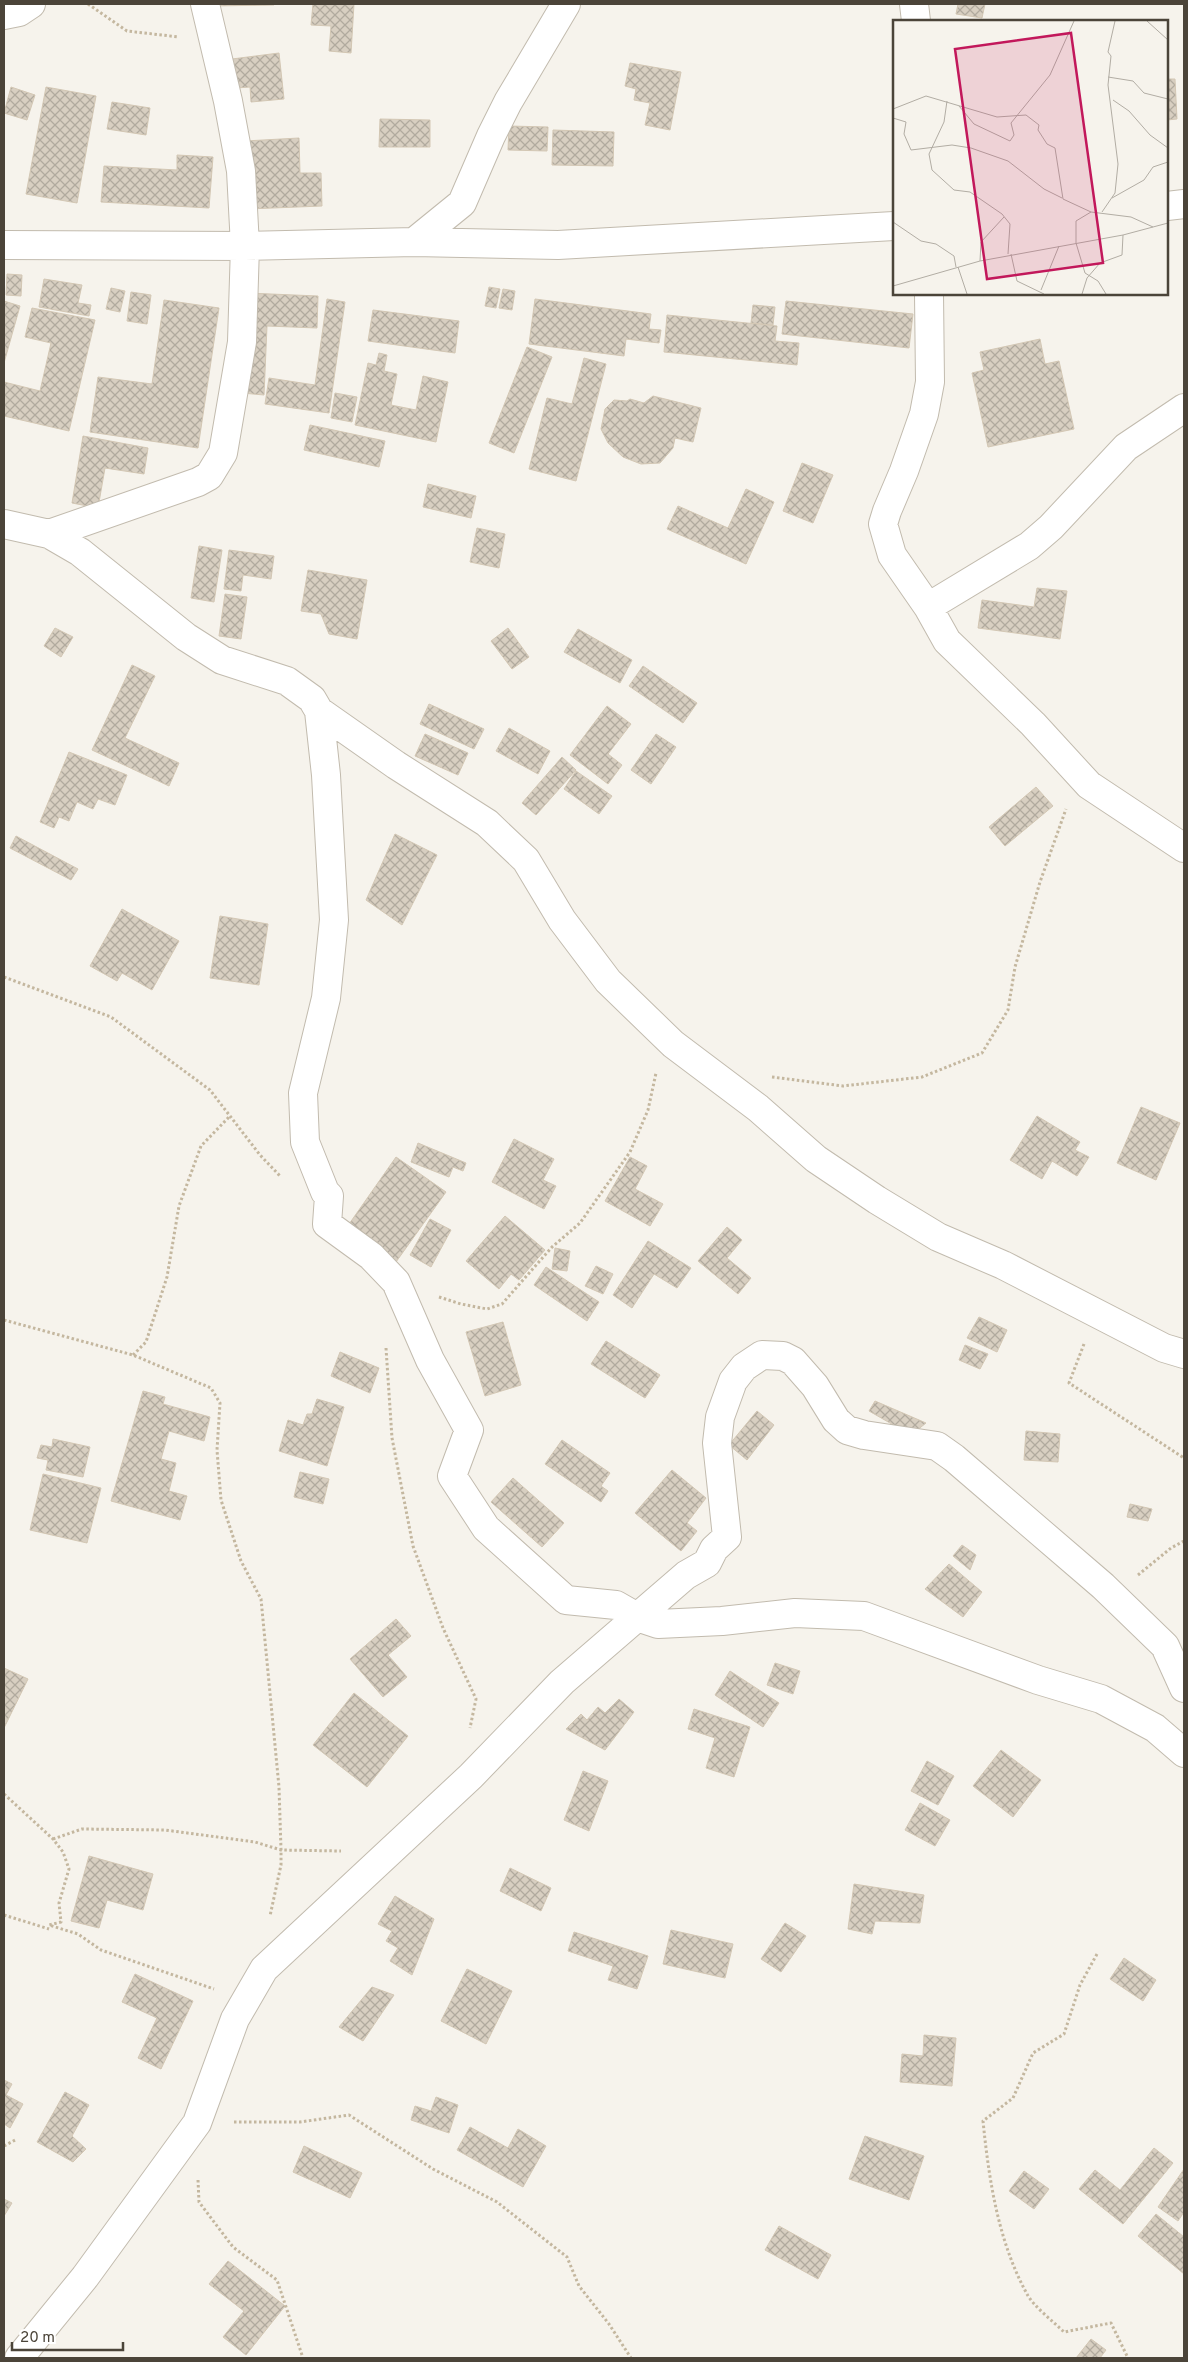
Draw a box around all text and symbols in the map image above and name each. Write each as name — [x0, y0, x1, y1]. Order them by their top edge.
inset map — [893, 20, 1168, 295]
scale bar — [12, 2320, 124, 2352]
text: 20 m — [20, 2329, 55, 2348]

